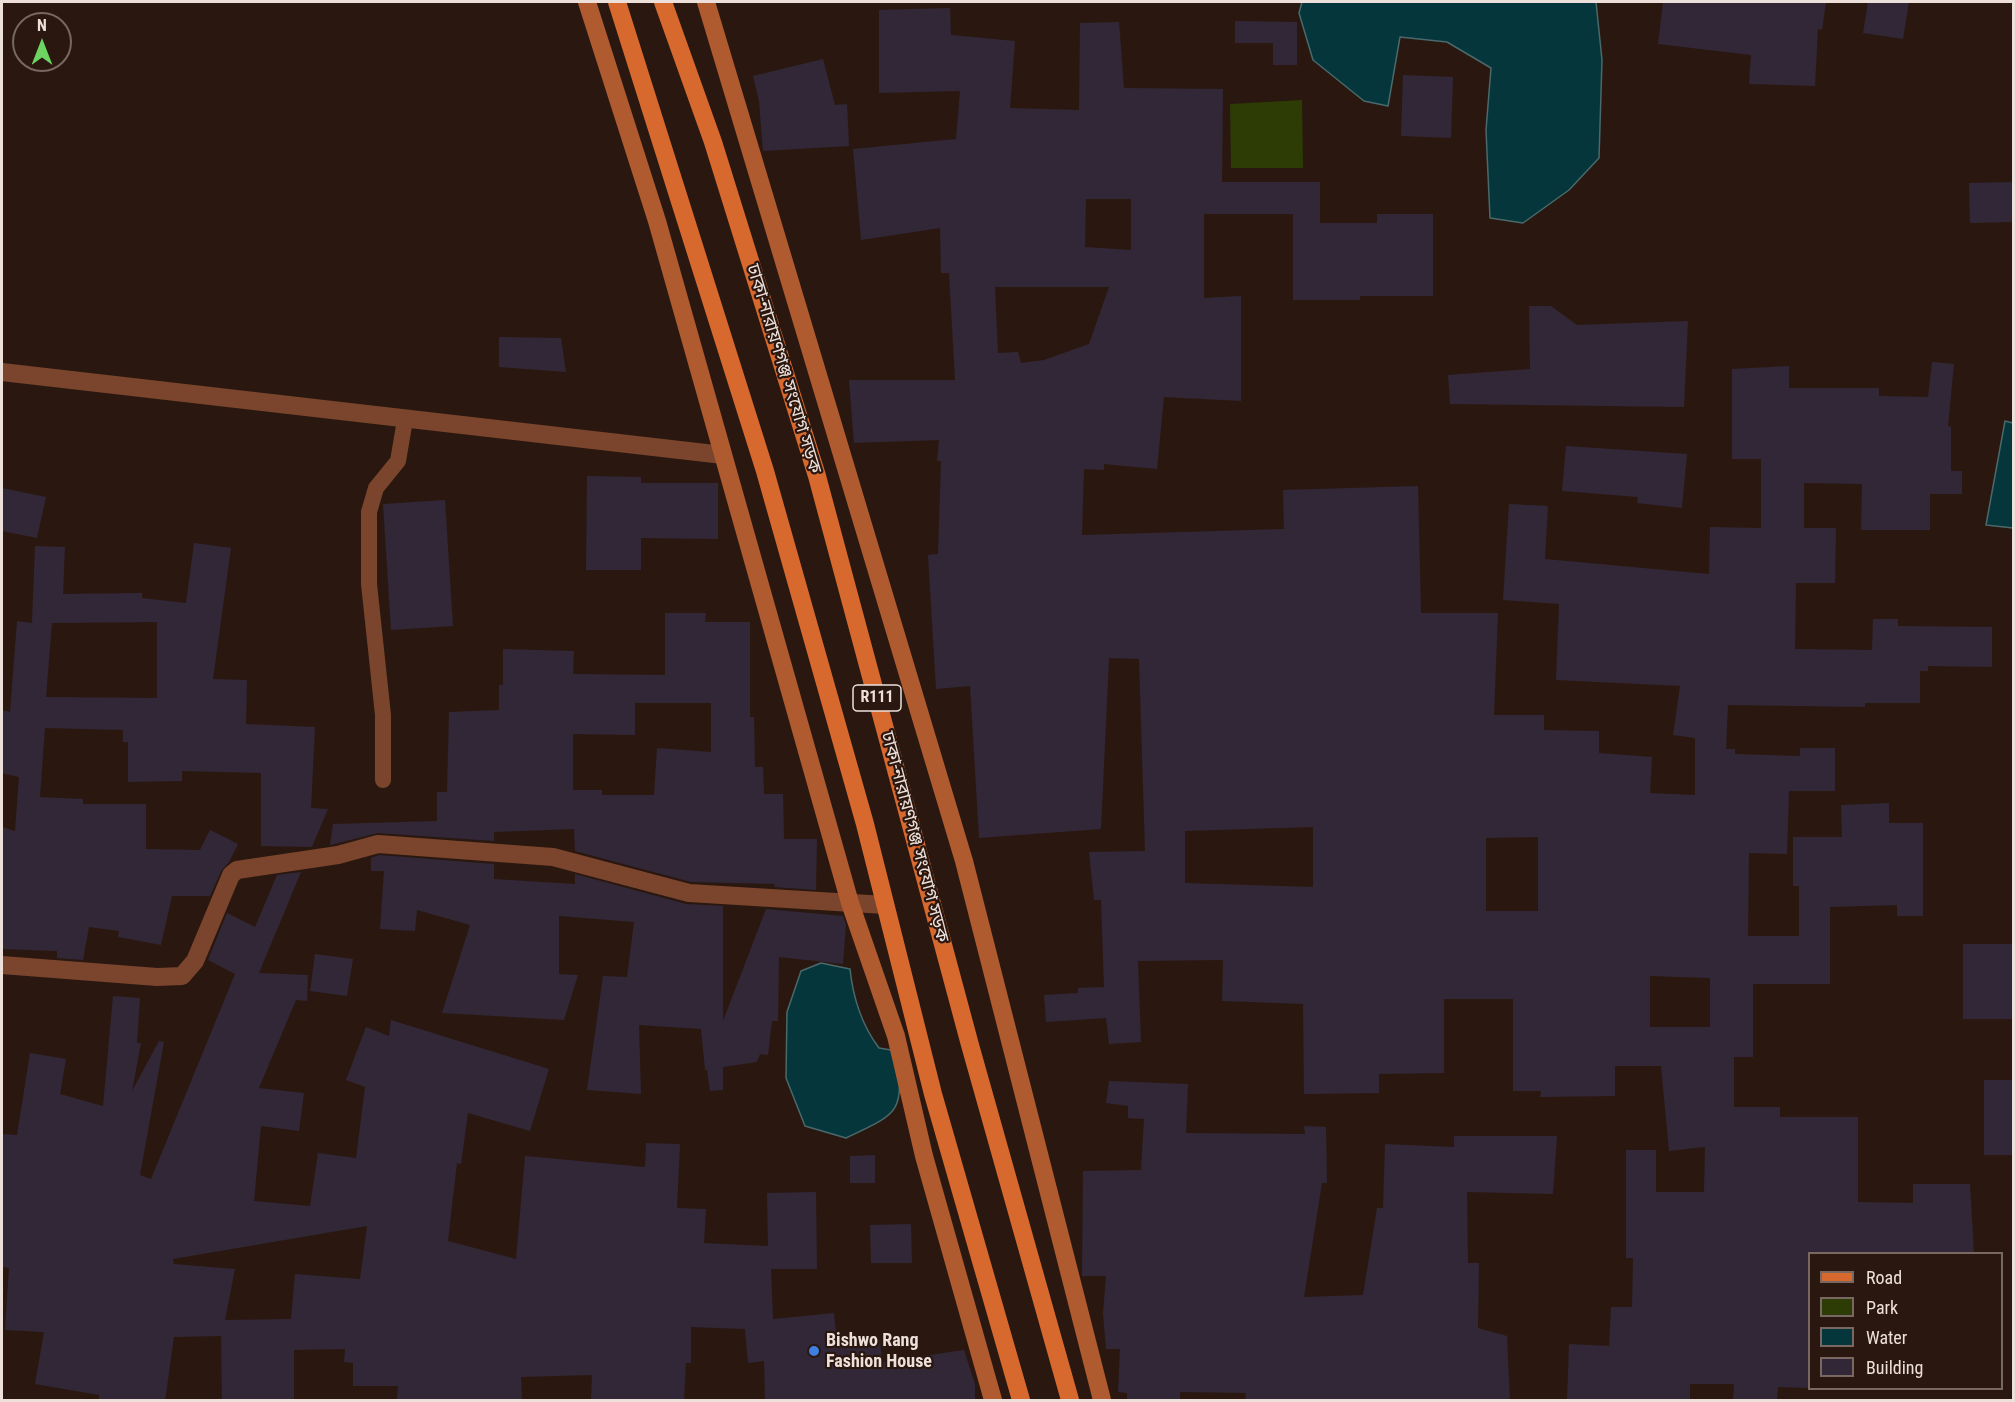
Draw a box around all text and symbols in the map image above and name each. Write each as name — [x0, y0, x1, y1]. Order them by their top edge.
north arrow — [12, 12, 72, 72]
text: N — [37, 16, 47, 35]
street label: ঢাকা-নারায়ণগঞ্জ সংযোগ সড়ক — [741, 262, 825, 476]
road number: R111 — [853, 685, 901, 711]
street label: ঢাকা-নারায়ণগঞ্জ সংযোগ সড়ক — [875, 729, 953, 945]
legend — [1808, 1252, 2003, 1390]
text: Road — [1866, 1267, 1902, 1288]
text: Park — [1866, 1297, 1898, 1318]
text: Water — [1866, 1327, 1907, 1348]
place label: Bishwo Rang Fashion House — [826, 1330, 932, 1372]
marker: Bishwo Rang Fashion House — [807, 1344, 821, 1358]
text: Building — [1866, 1357, 1923, 1378]

